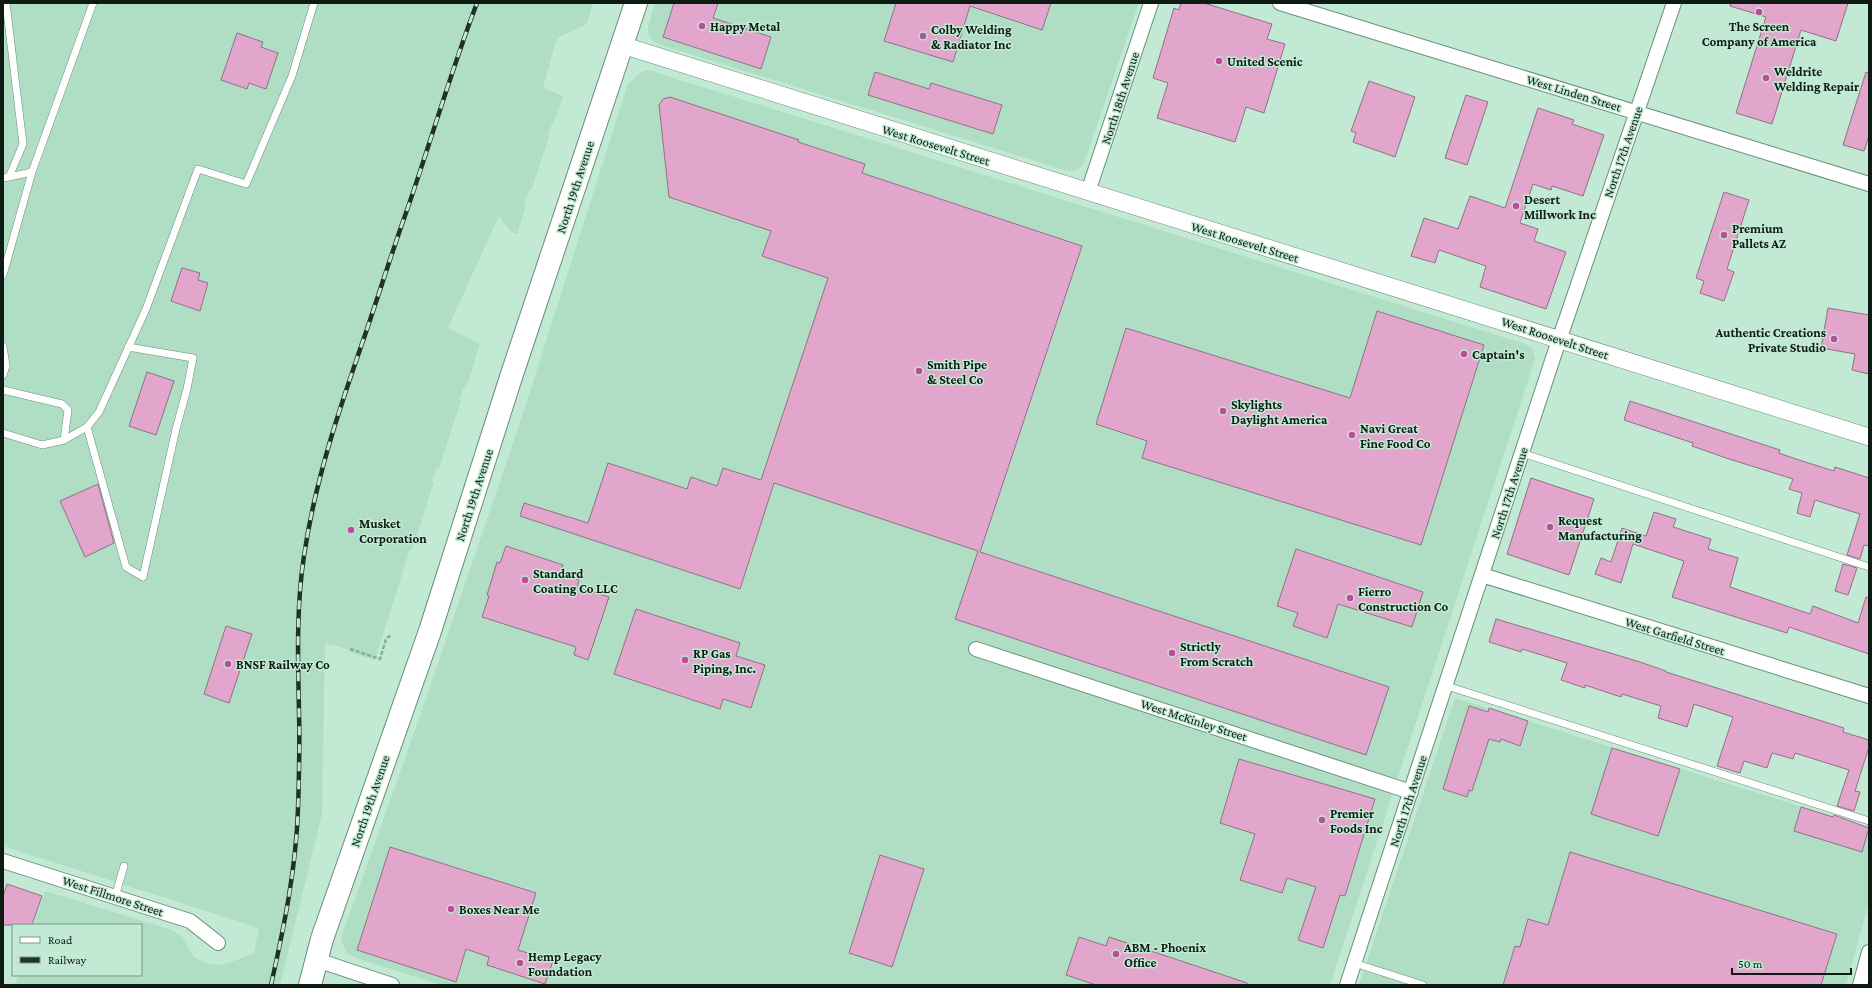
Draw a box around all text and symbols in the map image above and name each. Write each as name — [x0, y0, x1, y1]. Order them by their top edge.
marker: The Screen Company of America — [1754, 7, 1764, 17]
place label: Happy Metal — [710, 19, 781, 34]
place label: The Screen Company of America — [1702, 19, 1817, 49]
marker: Happy Metal — [697, 21, 707, 31]
place label: Colby Welding & Radiator Inc — [931, 22, 1012, 52]
marker: Colby Welding & Radiator Inc — [918, 31, 928, 41]
street label: North 18th Avenue — [1098, 50, 1142, 146]
place label: United Scenic — [1227, 54, 1303, 69]
marker: United Scenic — [1214, 56, 1224, 66]
place label: Weldrite Welding Repair — [1773, 64, 1860, 94]
street label: West Linden Street — [1525, 71, 1624, 115]
marker: Weldrite Welding Repair — [1761, 73, 1771, 83]
street label: North 17th Avenue — [1600, 104, 1646, 200]
street label: West Roosevelt Street — [880, 121, 992, 169]
street label: North 19th Avenue — [553, 139, 597, 235]
place label: Desert Millwork Inc — [1524, 192, 1596, 222]
marker: Desert Millwork Inc — [1511, 201, 1521, 211]
street label: West Roosevelt Street — [1189, 218, 1301, 266]
place label: Premium Pallets AZ — [1732, 221, 1786, 251]
marker: Premium Pallets AZ — [1719, 230, 1729, 240]
street label: West Roosevelt Street — [1499, 314, 1611, 363]
place label: Authentic Creations Private Studio — [1714, 325, 1826, 355]
marker: Authentic Creations Private Studio — [1829, 334, 1839, 344]
place label: Captain's — [1472, 347, 1524, 362]
marker: Captain's — [1459, 349, 1469, 359]
place label: Smith Pipe & Steel Co — [927, 357, 987, 387]
marker: Smith Pipe & Steel Co — [914, 366, 924, 376]
place label: Skylights Daylight America — [1231, 397, 1328, 427]
marker: Skylights Daylight America — [1218, 406, 1228, 416]
place label: Navi Great Fine Food Co — [1360, 421, 1431, 451]
marker: Navi Great Fine Food Co — [1347, 430, 1357, 440]
street label: North 17th Avenue — [1487, 445, 1531, 541]
street label: North 19th Avenue — [452, 447, 496, 543]
place label: Request Manufacturing — [1558, 513, 1642, 543]
place label: Musket Corporation — [359, 516, 427, 546]
marker: Request Manufacturing — [1545, 522, 1555, 532]
marker: Musket Corporation — [346, 525, 356, 535]
place label: Standard Coating Co LLC — [533, 566, 618, 596]
marker: Standard Coating Co LLC — [520, 575, 530, 585]
place label: Fierro Construction Co — [1358, 584, 1448, 614]
marker: Fierro Construction Co — [1345, 593, 1355, 603]
street label: West Garfield Street — [1623, 614, 1727, 659]
place label: Strictly From Scratch — [1180, 639, 1254, 669]
place label: RP Gas Piping, Inc. — [693, 646, 757, 677]
marker: Strictly From Scratch — [1167, 648, 1177, 658]
marker: RP Gas Piping, Inc. — [680, 655, 690, 665]
place label: BNSF Railway Co — [236, 657, 330, 672]
marker: BNSF Railway Co — [223, 659, 233, 669]
street label: West McKinley Street — [1139, 696, 1250, 744]
street label: North 19th Avenue — [347, 753, 393, 849]
street label: North 17th Avenue — [1386, 753, 1430, 849]
place label: Premier Foods Inc — [1330, 806, 1383, 836]
marker: Premier Foods Inc — [1317, 815, 1327, 825]
street label: West Fillmore Street — [61, 873, 166, 920]
place label: Boxes Near Me — [459, 902, 540, 917]
marker: Boxes Near Me — [446, 904, 456, 914]
legend — [12, 924, 142, 976]
text: Road — [48, 933, 73, 947]
place label: ABM - Phoenix Office — [1123, 940, 1206, 970]
place label: Hemp Legacy Foundation — [528, 949, 602, 979]
marker: ABM - Phoenix Office — [1111, 949, 1121, 959]
scale bar — [1732, 950, 1851, 976]
text: Railway — [48, 953, 87, 967]
text: 50 m — [1738, 957, 1763, 971]
marker: Hemp Legacy Foundation — [515, 958, 525, 968]

